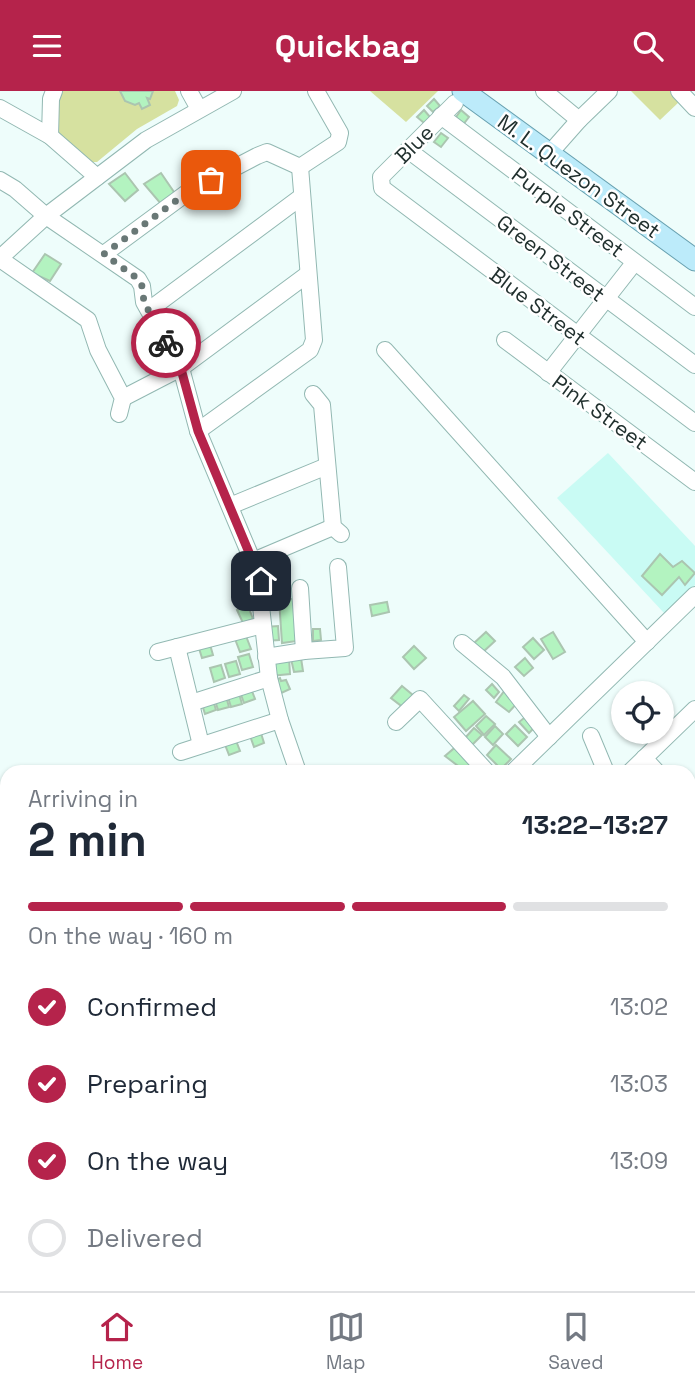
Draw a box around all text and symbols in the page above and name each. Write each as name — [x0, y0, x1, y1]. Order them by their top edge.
text: Quickbag — [275, 26, 420, 66]
icon: menu — [28, 27, 66, 65]
icon: search — [629, 27, 667, 65]
street label: M. L. Quezon Street — [492, 108, 666, 244]
street label: Blue — [389, 119, 439, 169]
pin — [181, 150, 241, 210]
icon: bag — [192, 161, 230, 199]
street label: Purple Street — [506, 161, 630, 263]
street label: Green Street — [491, 208, 611, 308]
street label: Blue Street — [484, 261, 592, 351]
courier — [131, 308, 201, 378]
icon: bike — [147, 324, 185, 362]
street label: Pink Street — [547, 368, 653, 456]
pin — [231, 551, 291, 611]
icon: home — [242, 562, 280, 600]
map controls — [611, 681, 674, 744]
button: locate — [611, 681, 674, 744]
text: Arriving in — [28, 784, 138, 814]
text: 13:22–13:27 — [522, 808, 668, 842]
text: 2 min — [28, 811, 147, 869]
text: On the way · 160 m — [28, 921, 233, 951]
icon: check — [28, 988, 66, 1026]
text: Confirmed — [87, 990, 217, 1024]
text: 13:02 — [610, 992, 668, 1022]
icon: check — [28, 1065, 66, 1103]
text: Preparing — [87, 1067, 208, 1101]
text: 13:03 — [610, 1069, 668, 1099]
icon: check — [28, 1142, 66, 1180]
text: On the way — [87, 1144, 228, 1178]
text: 13:09 — [610, 1146, 668, 1176]
text: Delivered — [87, 1221, 203, 1255]
tab: Home — [91, 1308, 143, 1375]
tab: Map — [326, 1308, 365, 1375]
tab: Saved — [548, 1308, 604, 1375]

